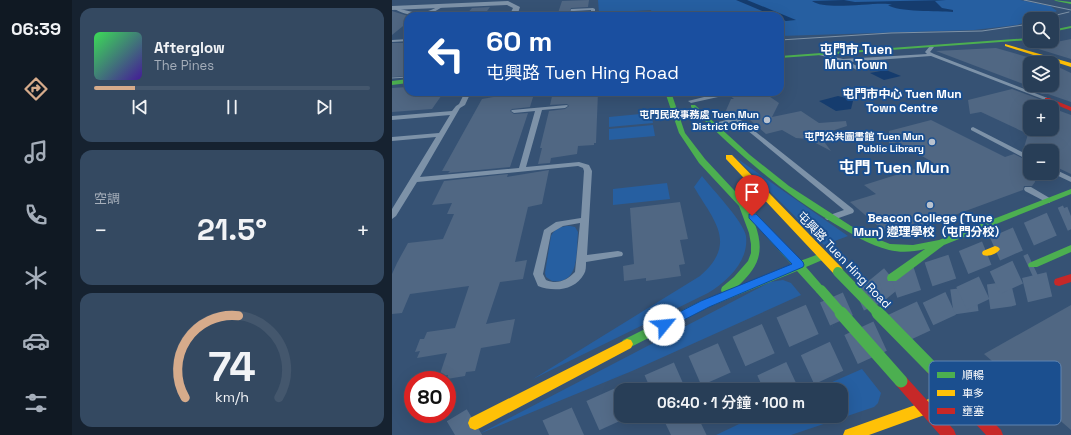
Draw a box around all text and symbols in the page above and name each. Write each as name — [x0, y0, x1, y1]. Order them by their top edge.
map controls — [1023, 12, 1059, 180]
button: search — [1023, 12, 1059, 48]
text: 06:39 — [11, 17, 61, 40]
text: 60 m — [486, 23, 552, 59]
icon: left — [420, 28, 472, 80]
text: Afterglow — [154, 38, 225, 57]
district label: 屯門市 Tuen Mun Town — [820, 41, 892, 73]
button: layers — [1023, 56, 1059, 92]
text: The Pines — [154, 57, 214, 74]
text: 屯興路 Tuen Hing Road — [486, 61, 679, 84]
icon: directions — [22, 75, 50, 103]
district label: 屯門市中心 Tuen Mun Town Centre — [842, 86, 962, 116]
icon: previous — [129, 96, 151, 118]
icon: pause — [221, 96, 243, 118]
icon: next — [313, 96, 335, 118]
button: + — [1023, 100, 1059, 136]
place label: 屯門民政事務處 Tuen Mun District Office — [640, 108, 759, 133]
marker: 屯門民政事務處 Tuen Mun District Office — [762, 115, 772, 125]
place label: 屯門公共圖書館 Tuen Mun Public Library — [805, 130, 924, 155]
marker: 屯門公共圖書館 Tuen Mun Public Library — [927, 137, 937, 147]
icon: music — [22, 138, 50, 166]
button: − — [1023, 144, 1059, 180]
district label: 屯門 Tuen Mun — [838, 157, 950, 178]
pin — [735, 175, 769, 216]
icon: arrive — [741, 181, 763, 203]
text: 空調 — [94, 190, 120, 207]
marker: Beacon College (Tune Mun) 遵理學校（屯門分校） — [925, 200, 935, 210]
icon: phone — [22, 201, 50, 229]
street label: 屯興路 Tuen Hing Road — [794, 208, 894, 312]
text: 21.5° — [197, 210, 267, 249]
place label: Beacon College (Tune Mun) 遵理學校（屯門分校） — [854, 210, 1006, 240]
text: − — [94, 216, 108, 244]
text: + — [356, 216, 370, 244]
icon: climate — [22, 264, 50, 292]
position arrow — [643, 304, 685, 346]
icon: car — [22, 327, 50, 355]
text: 74 — [208, 340, 256, 393]
legend — [929, 361, 1061, 425]
text: 順暢 — [962, 368, 984, 382]
speed limit sign: 80 — [404, 371, 456, 423]
text: 車多 — [962, 386, 984, 400]
text: km/h — [215, 387, 249, 405]
icon: filters — [22, 389, 50, 417]
text: 06:40 · 1 分鐘 · 100 m — [657, 393, 805, 412]
text: 壅塞 — [962, 404, 984, 418]

